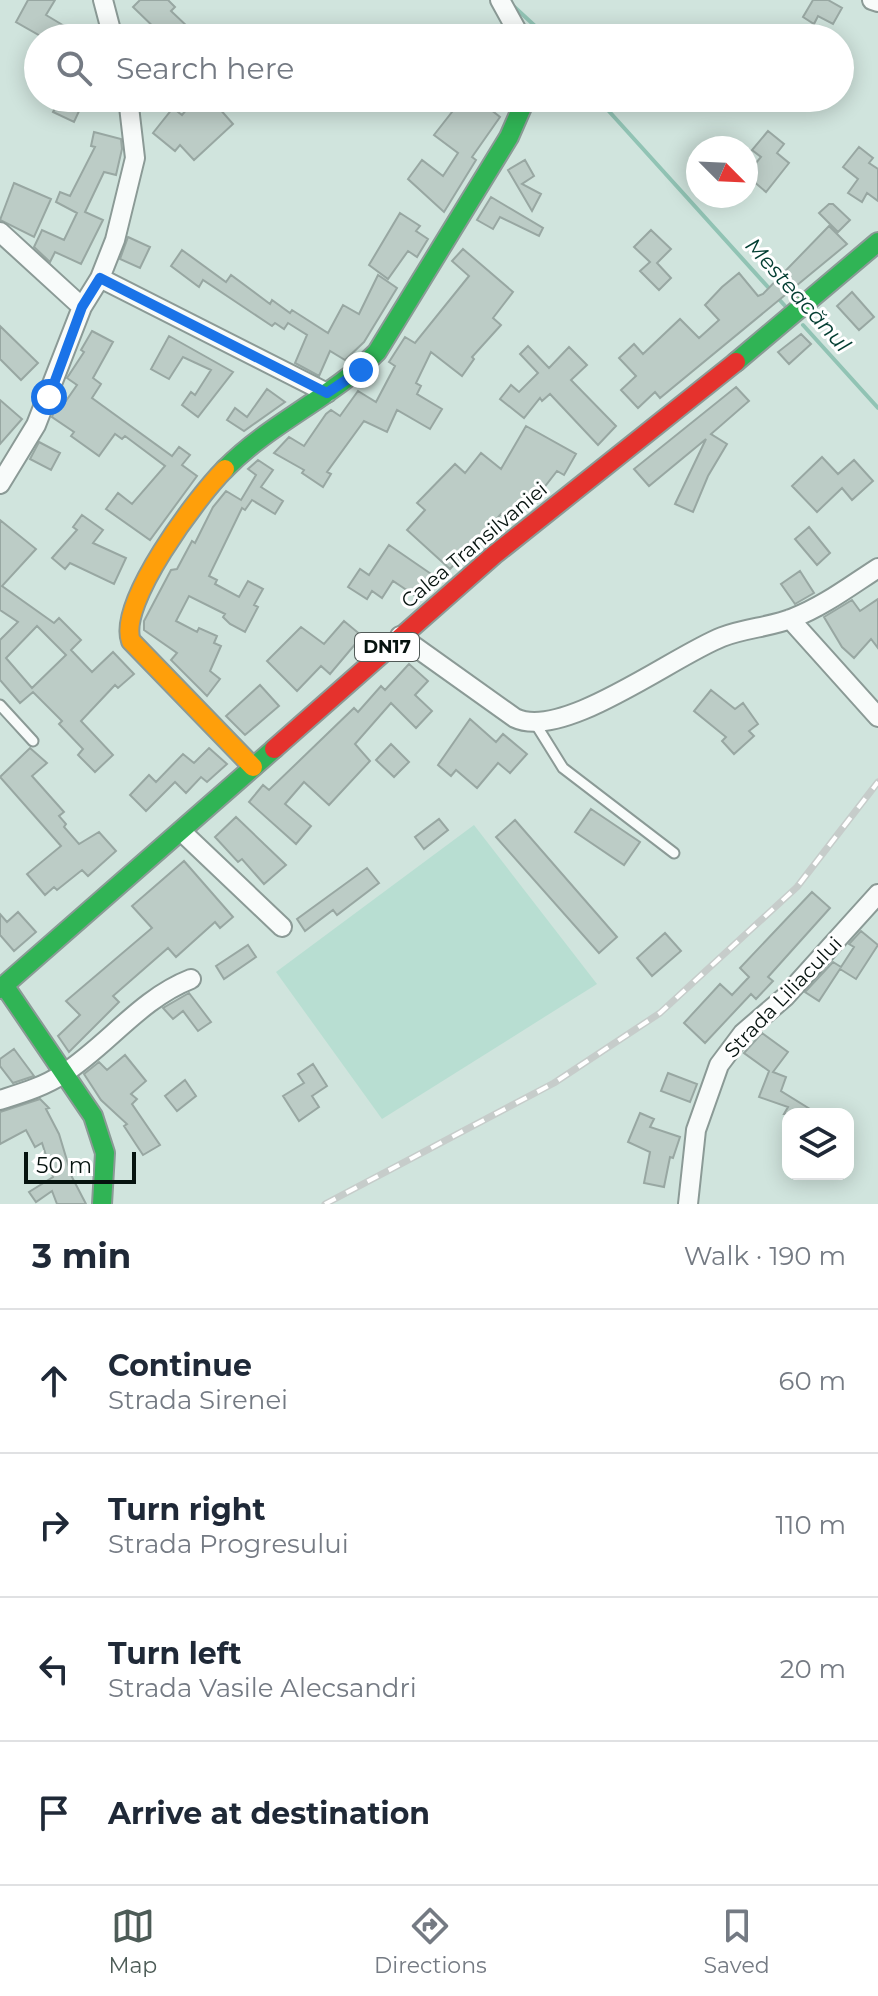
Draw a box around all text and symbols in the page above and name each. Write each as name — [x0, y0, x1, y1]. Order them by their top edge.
search box — [24, 24, 854, 112]
icon: search — [52, 46, 96, 90]
text: Search here — [116, 50, 294, 87]
north arrow — [686, 136, 758, 208]
water label: Mesteacănul — [740, 232, 856, 358]
route end — [343, 352, 379, 388]
route start — [31, 379, 67, 415]
street label: Calea Transilvaniei — [396, 477, 552, 613]
road number: DN17 — [355, 633, 419, 661]
street label: Strada Liliacului — [719, 932, 847, 1062]
map controls — [782, 1108, 854, 1180]
button: layers — [782, 1108, 854, 1180]
scale bar — [24, 1148, 136, 1184]
text: 50 m — [36, 1152, 92, 1179]
text: 3 min — [32, 1235, 131, 1277]
text: Walk · 190 m — [684, 1240, 846, 1272]
text: Continue — [108, 1347, 252, 1384]
icon: ahead — [32, 1359, 76, 1403]
text: 60 m — [779, 1365, 846, 1397]
text: Strada Sirenei — [108, 1384, 288, 1416]
text: Turn right — [108, 1491, 265, 1528]
icon: right — [32, 1503, 76, 1547]
text: 110 m — [776, 1509, 846, 1541]
text: Strada Progresului — [108, 1528, 349, 1560]
text: Turn left — [108, 1635, 241, 1672]
icon: left — [32, 1647, 76, 1691]
text: 20 m — [780, 1653, 846, 1685]
text: Strada Vasile Alecsandri — [108, 1672, 417, 1704]
icon: arrive — [32, 1791, 76, 1835]
text: Arrive at destination — [108, 1795, 430, 1832]
tab: Map — [108, 1904, 157, 1979]
tab: Directions — [374, 1904, 487, 1979]
tab: Saved — [704, 1904, 770, 1979]

